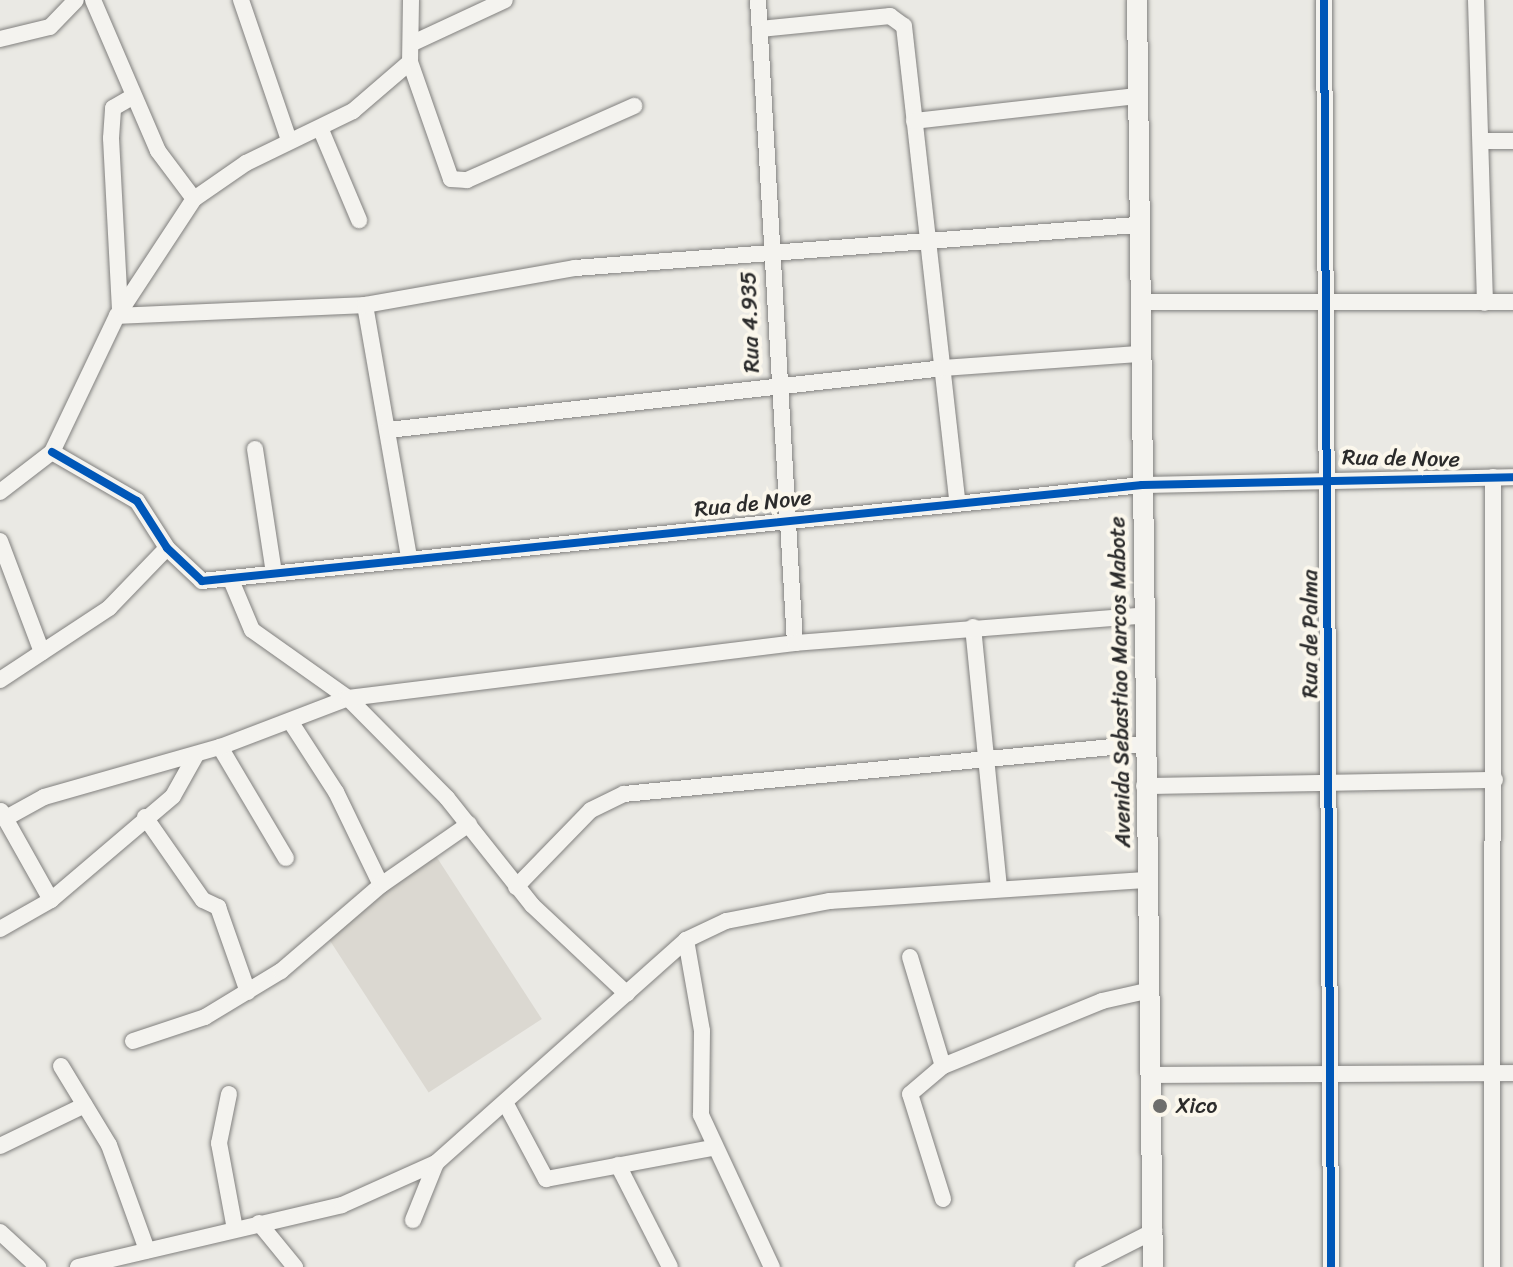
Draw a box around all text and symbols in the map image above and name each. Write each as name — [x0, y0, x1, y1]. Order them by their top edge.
street label: Rua 4.935 — [735, 271, 765, 373]
street label: Rua de Nove — [1342, 444, 1460, 472]
street label: Rua de Nove — [693, 484, 813, 522]
street label: Avenida Sebastiao Marcos Mabote — [1104, 516, 1136, 848]
street label: Rua de Palma — [1297, 569, 1323, 699]
place label: Xico — [1176, 1093, 1217, 1119]
marker: Xico — [1151, 1097, 1169, 1115]

